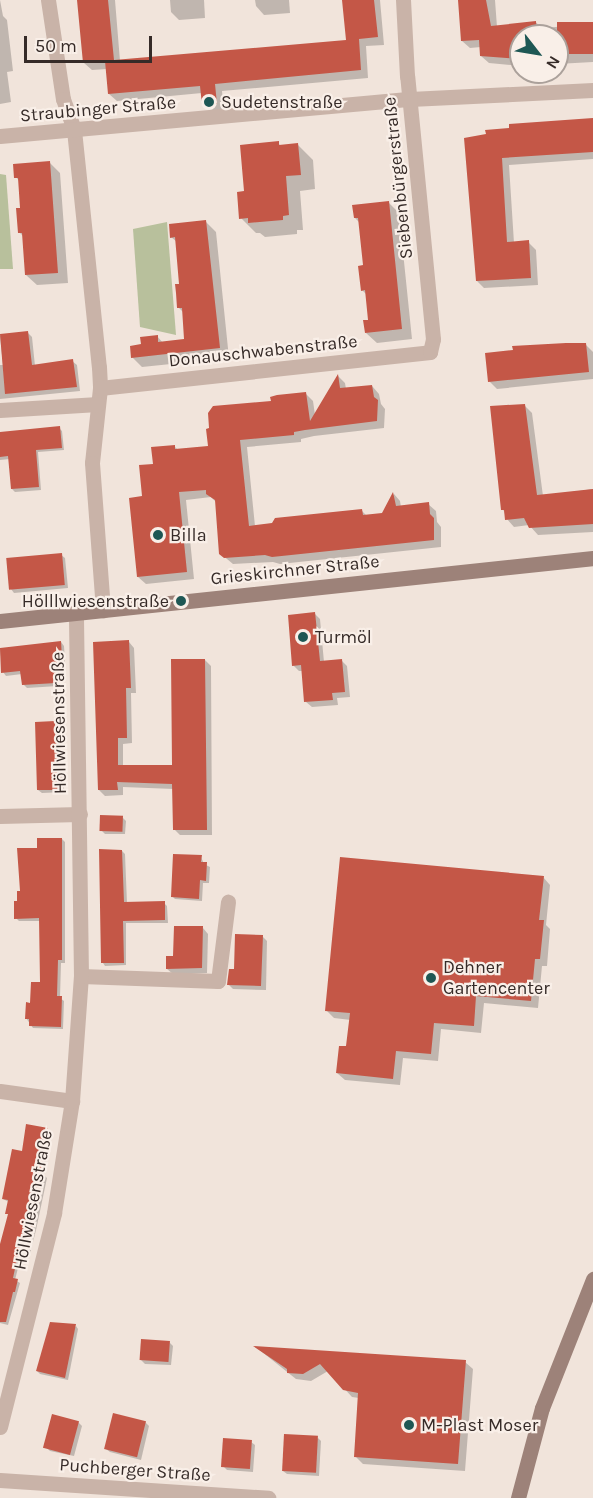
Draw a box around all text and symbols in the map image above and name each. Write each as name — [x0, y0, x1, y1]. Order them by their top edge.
scale bar — [27, 24, 154, 62]
north arrow — [509, 24, 569, 84]
text: 50 m — [35, 35, 77, 57]
text: N — [542, 53, 564, 72]
street label: Straubinger Straße — [19, 91, 177, 127]
place label: Sudetenstraße — [221, 91, 342, 113]
marker: Sudetenstraße — [202, 95, 216, 109]
street label: Siebenbürgerstraße — [379, 96, 417, 260]
street label: Donauschwabenstraße — [168, 330, 358, 372]
place label: Billa — [170, 524, 207, 546]
marker: Billa — [151, 528, 165, 542]
street label: Grieskirchner Straße — [210, 550, 380, 590]
place label: Hölllwiesenstraße — [22, 590, 169, 612]
marker: Hölllwiesenstraße — [174, 594, 188, 608]
place label: Turmöl — [315, 626, 372, 648]
marker: Turmöl — [296, 630, 310, 644]
street label: Höllwiesenstraße — [47, 652, 71, 794]
place label: Dehner Gartencenter — [443, 957, 550, 1000]
marker: Dehner Gartencenter — [424, 971, 438, 985]
street label: Höllwiesenstraße — [9, 1128, 57, 1272]
place label: M-Plast Moser — [421, 1414, 538, 1436]
marker: M-Plast Moser — [402, 1418, 416, 1432]
street label: Puchberger Straße — [59, 1454, 211, 1486]

